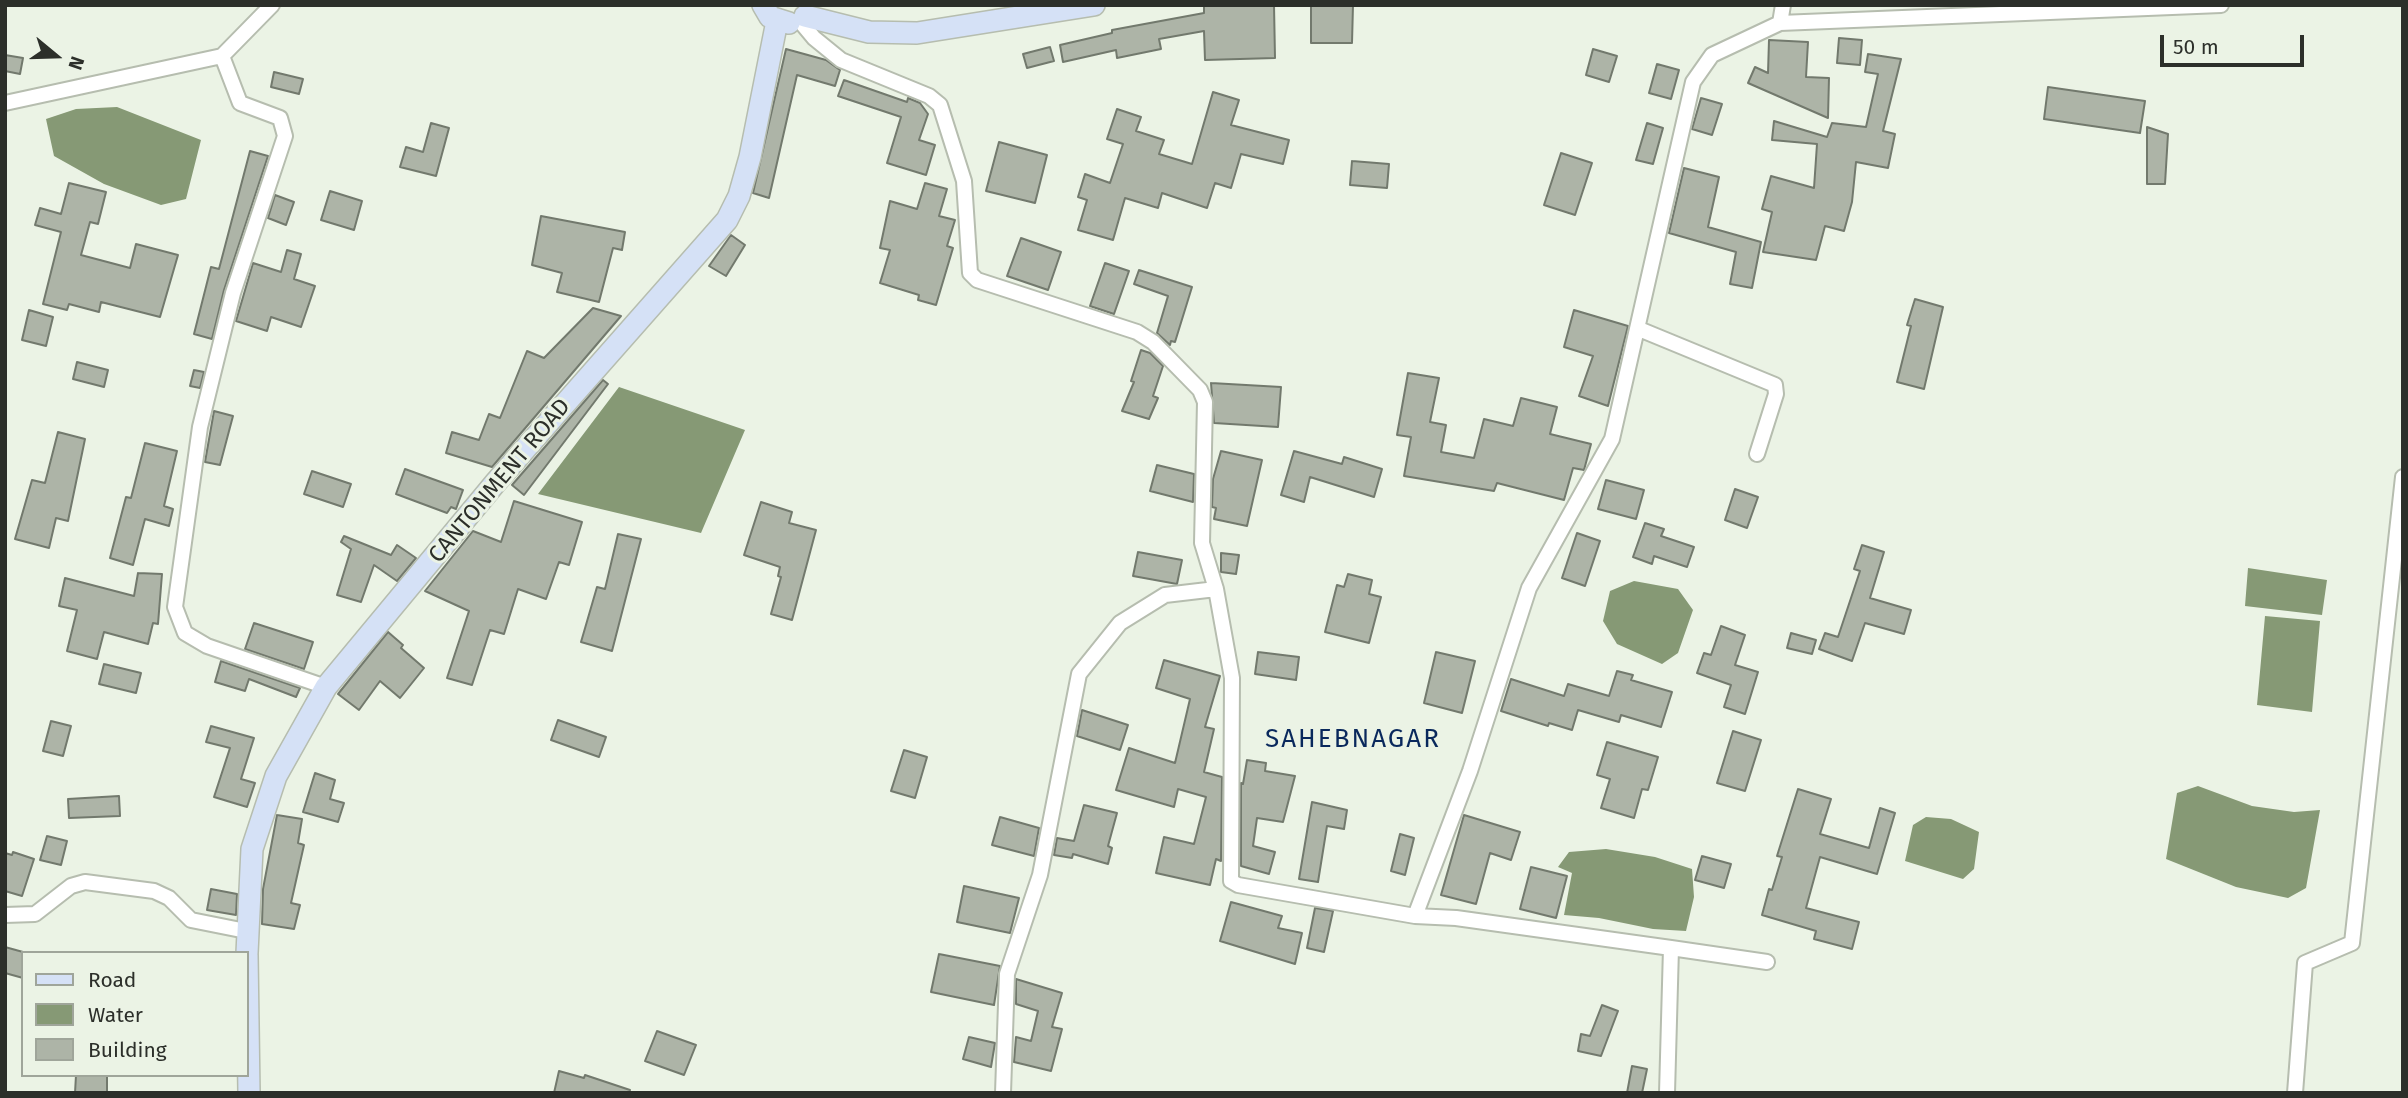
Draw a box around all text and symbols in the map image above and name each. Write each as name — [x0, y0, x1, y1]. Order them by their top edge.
north arrow — [21, 21, 91, 91]
scale bar — [2163, 21, 2306, 65]
text: 50 m — [2173, 34, 2219, 60]
text: N — [63, 53, 89, 73]
street label: CANTONMENT ROAD — [423, 393, 577, 569]
district label: SAHEBNAGAR — [1266, 724, 1440, 756]
legend — [21, 951, 248, 1077]
text: Road — [88, 967, 136, 993]
text: Water — [88, 1002, 143, 1028]
text: Building — [88, 1037, 167, 1063]

